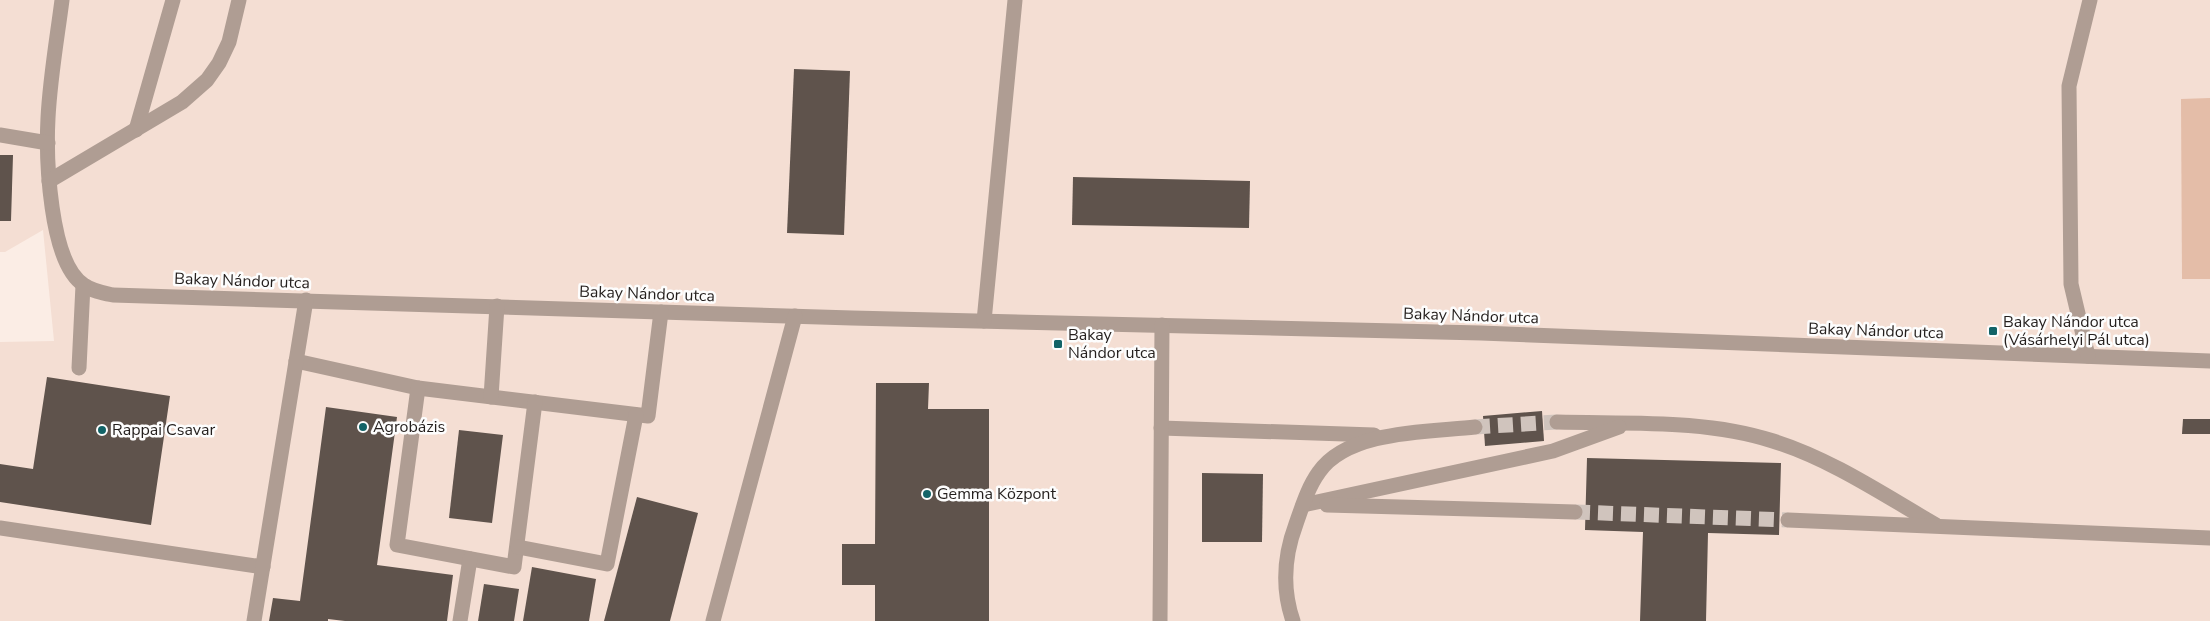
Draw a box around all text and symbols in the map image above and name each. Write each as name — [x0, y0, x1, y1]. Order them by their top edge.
street label: Bakay Nándor utca — [174, 268, 310, 294]
street label: Bakay Nándor utca — [579, 281, 715, 307]
street label: Bakay Nándor utca — [1403, 303, 1539, 329]
place label: Bakay Nándor utca (Vásárhelyi Pál utca) — [2003, 311, 2150, 351]
street label: Bakay Nándor utca — [1808, 318, 1944, 344]
place label: Bakay Nándor utca — [1068, 324, 1156, 364]
marker: Bakay Nándor utca (Vásárhelyi Pál utca) — [1987, 325, 1999, 337]
marker: Bakay Nándor utca — [1052, 338, 1064, 350]
place label: Agrobázis — [373, 416, 445, 438]
place label: Rappai Csavar — [112, 419, 215, 441]
marker: Agrobázis — [357, 421, 369, 433]
marker: Rappai Csavar — [96, 424, 108, 436]
place label: Gemma Központ — [937, 483, 1056, 505]
marker: Gemma Központ — [921, 488, 933, 500]

